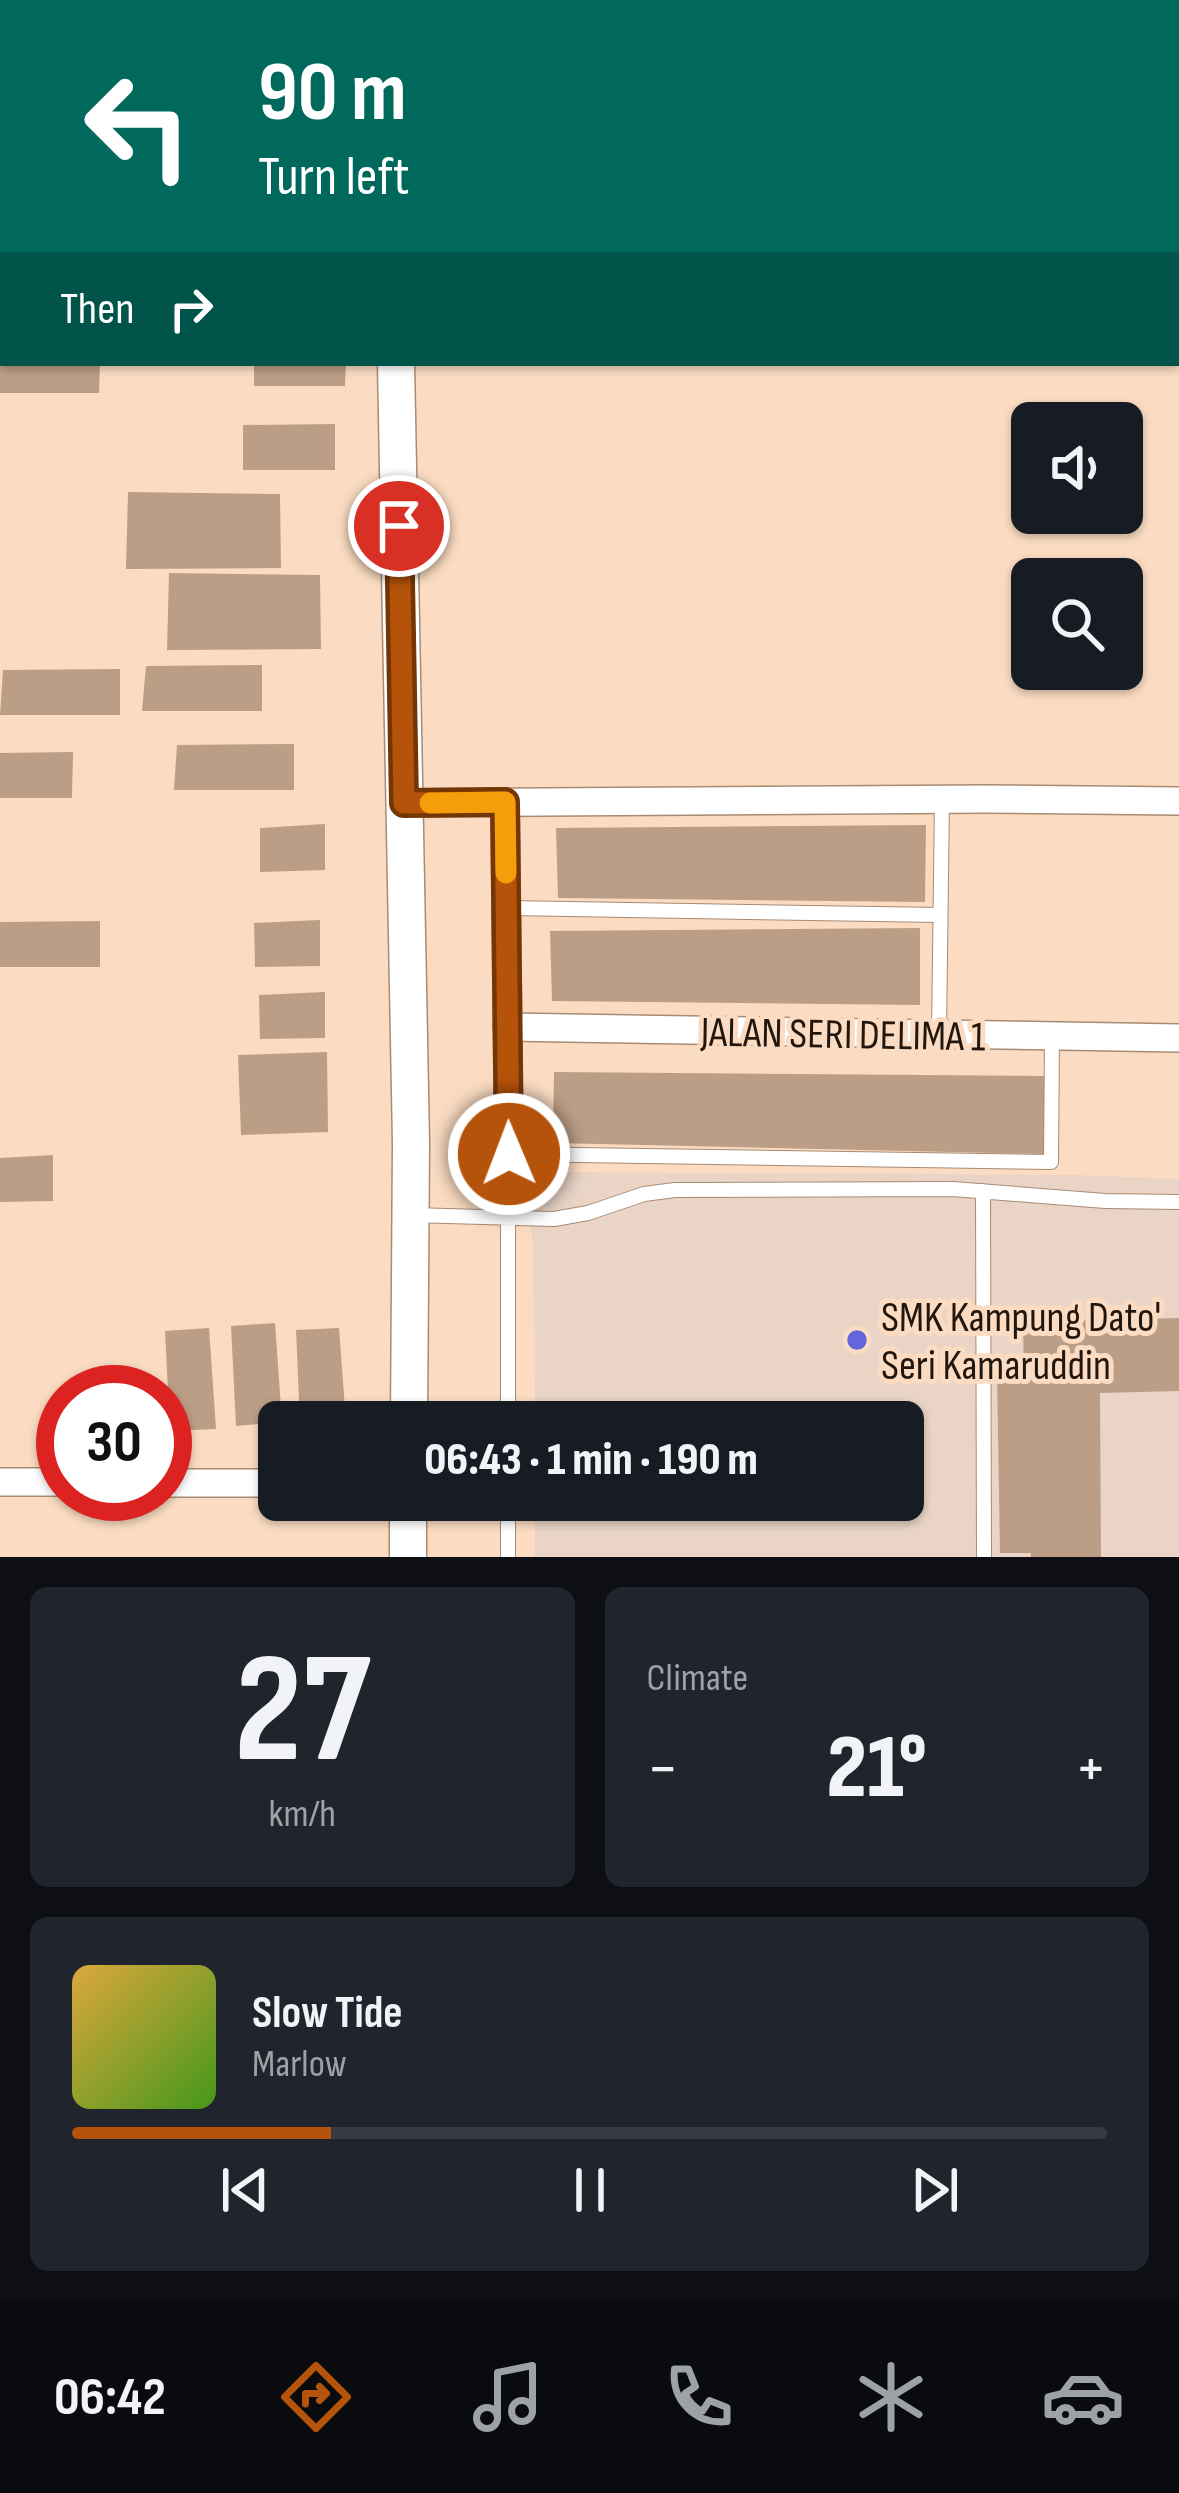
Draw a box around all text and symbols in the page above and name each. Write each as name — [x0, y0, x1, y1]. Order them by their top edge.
text: 90 m — [258, 43, 407, 144]
icon: left — [60, 48, 216, 204]
text: Turn left — [258, 145, 410, 210]
icon: right — [158, 276, 224, 342]
text: Then — [60, 282, 134, 337]
map controls — [1011, 402, 1143, 690]
button: sound — [1011, 402, 1143, 534]
pin — [348, 475, 450, 577]
icon: arrive — [366, 493, 432, 559]
button: search — [1011, 558, 1143, 690]
street label: JALAN SERI DELIMA 1 — [699, 1008, 986, 1063]
position arrow — [446, 1091, 572, 1217]
place label: SMK Kampung Dato' Seri Kamaruddin — [881, 1293, 1161, 1392]
marker: SMK Kampung Dato' Seri Kamaruddin — [844, 1327, 870, 1353]
speed limit sign: 30 — [36, 1365, 192, 1521]
text: 06:43 · 1 min · 190 m — [424, 1433, 758, 1488]
text: 27 — [234, 1619, 370, 1806]
text: Climate — [647, 1655, 748, 1702]
text: 21° — [827, 1715, 927, 1823]
text: − — [647, 1730, 679, 1809]
text: + — [1075, 1730, 1107, 1809]
text: km/h — [269, 1791, 336, 1838]
text: Slow Tide — [252, 1986, 403, 2041]
text: Marlow — [252, 2041, 347, 2088]
icon: previous — [212, 2157, 278, 2223]
icon: pause — [557, 2157, 623, 2223]
icon: next — [902, 2157, 968, 2223]
icon: directions — [274, 2355, 358, 2439]
icon: music — [466, 2355, 550, 2439]
icon: phone — [657, 2355, 741, 2439]
icon: climate — [849, 2355, 933, 2439]
icon: car — [1041, 2355, 1125, 2439]
text: 06:42 — [54, 2365, 166, 2430]

